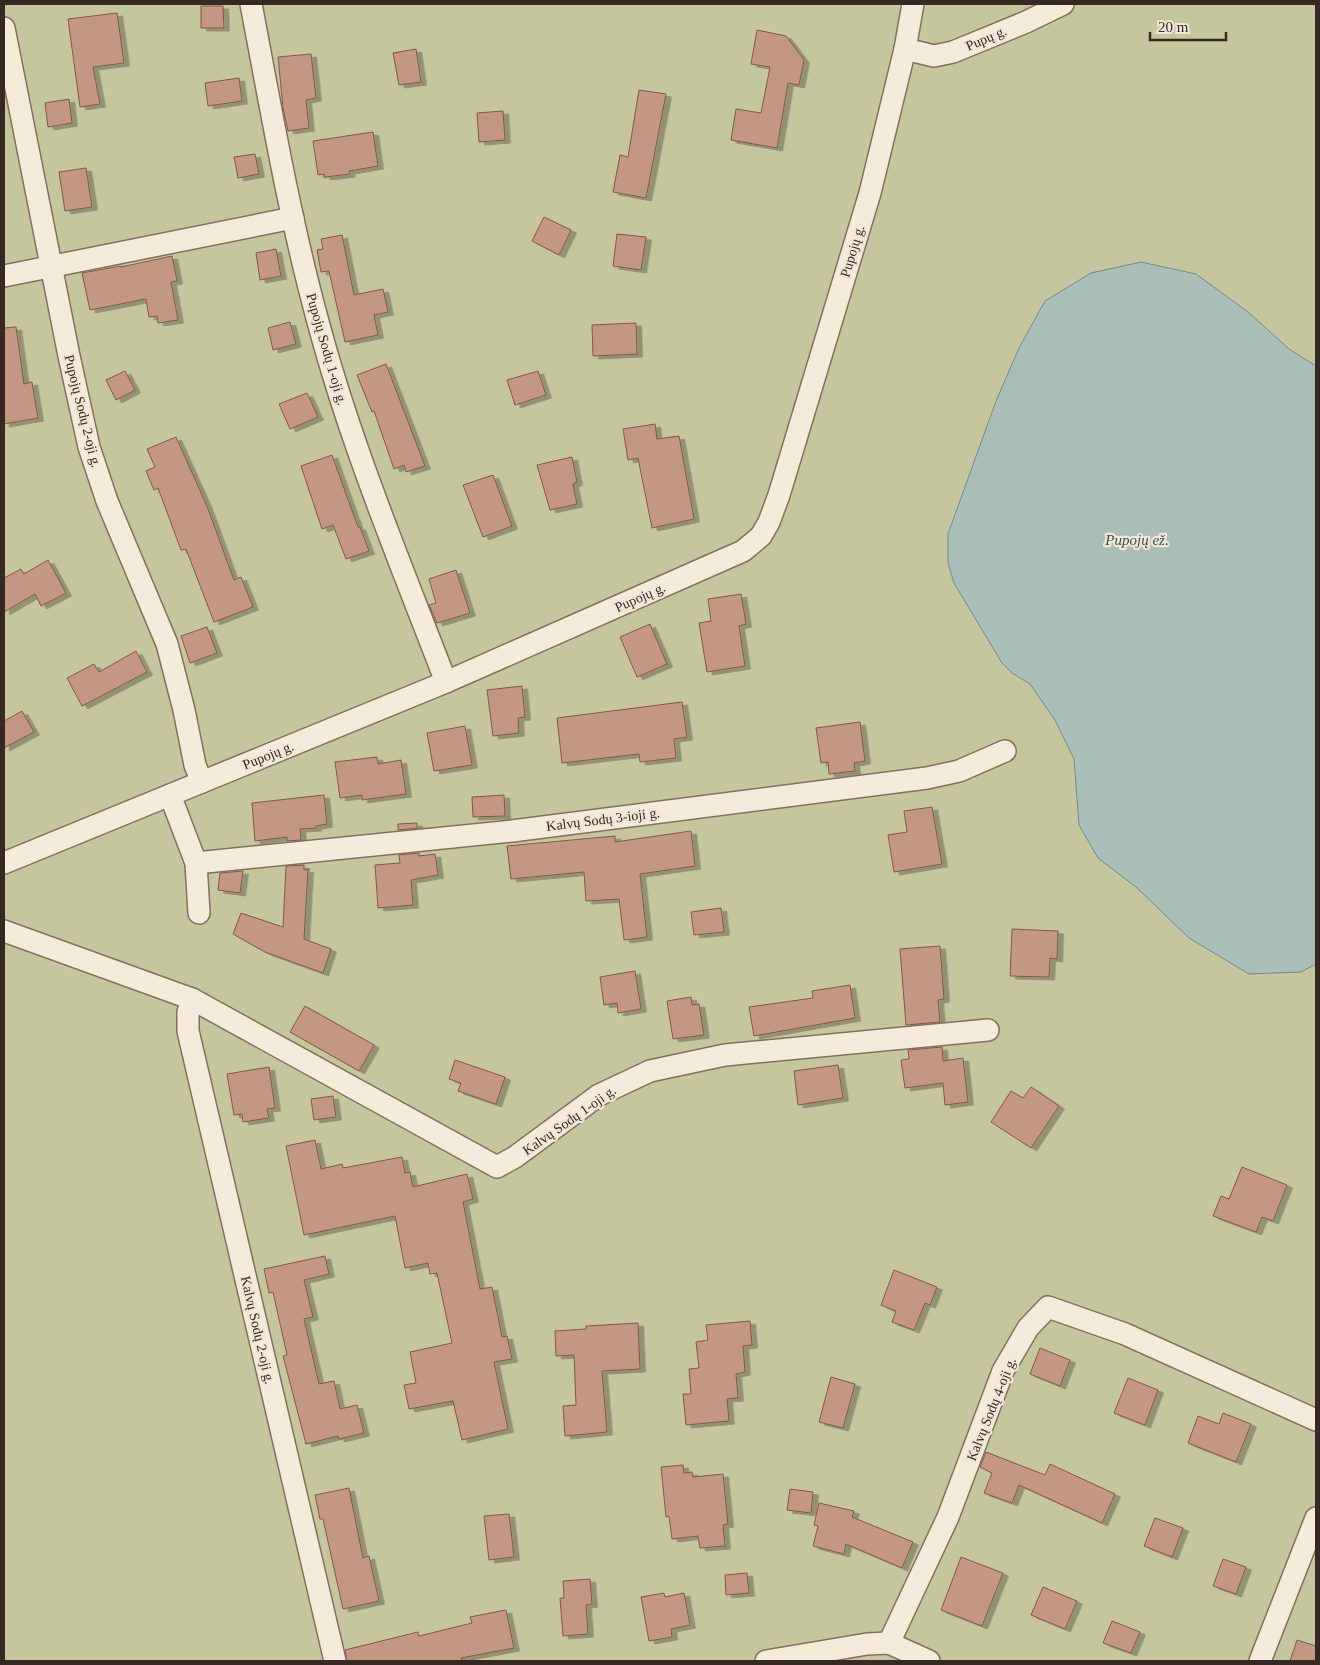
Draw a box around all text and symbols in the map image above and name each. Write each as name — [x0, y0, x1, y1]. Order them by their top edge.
scale bar — [1150, 10, 1226, 42]
text: 20 m — [1158, 19, 1189, 35]
street label: Pupų g. — [964, 23, 1009, 54]
street label: Pupojų g. — [837, 223, 867, 279]
street label: Pupojų Sodų 1-oji g. — [303, 291, 350, 407]
street label: Pupojų Sodų 2-oji g. — [61, 353, 104, 469]
water label: Pupojų ež. — [1104, 532, 1169, 548]
street label: Pupojų g. — [613, 580, 668, 615]
street label: Pupojų g. — [240, 738, 296, 772]
street label: Kalvų Sodų 3-ioji g. — [545, 805, 661, 834]
street label: Kalvų Sodų 1-oji g. — [520, 1083, 619, 1158]
street label: Kalvų Sodų 2-oji g. — [238, 1275, 277, 1386]
street label: Kalvų Sodų 4-oji g. — [964, 1355, 1019, 1463]

